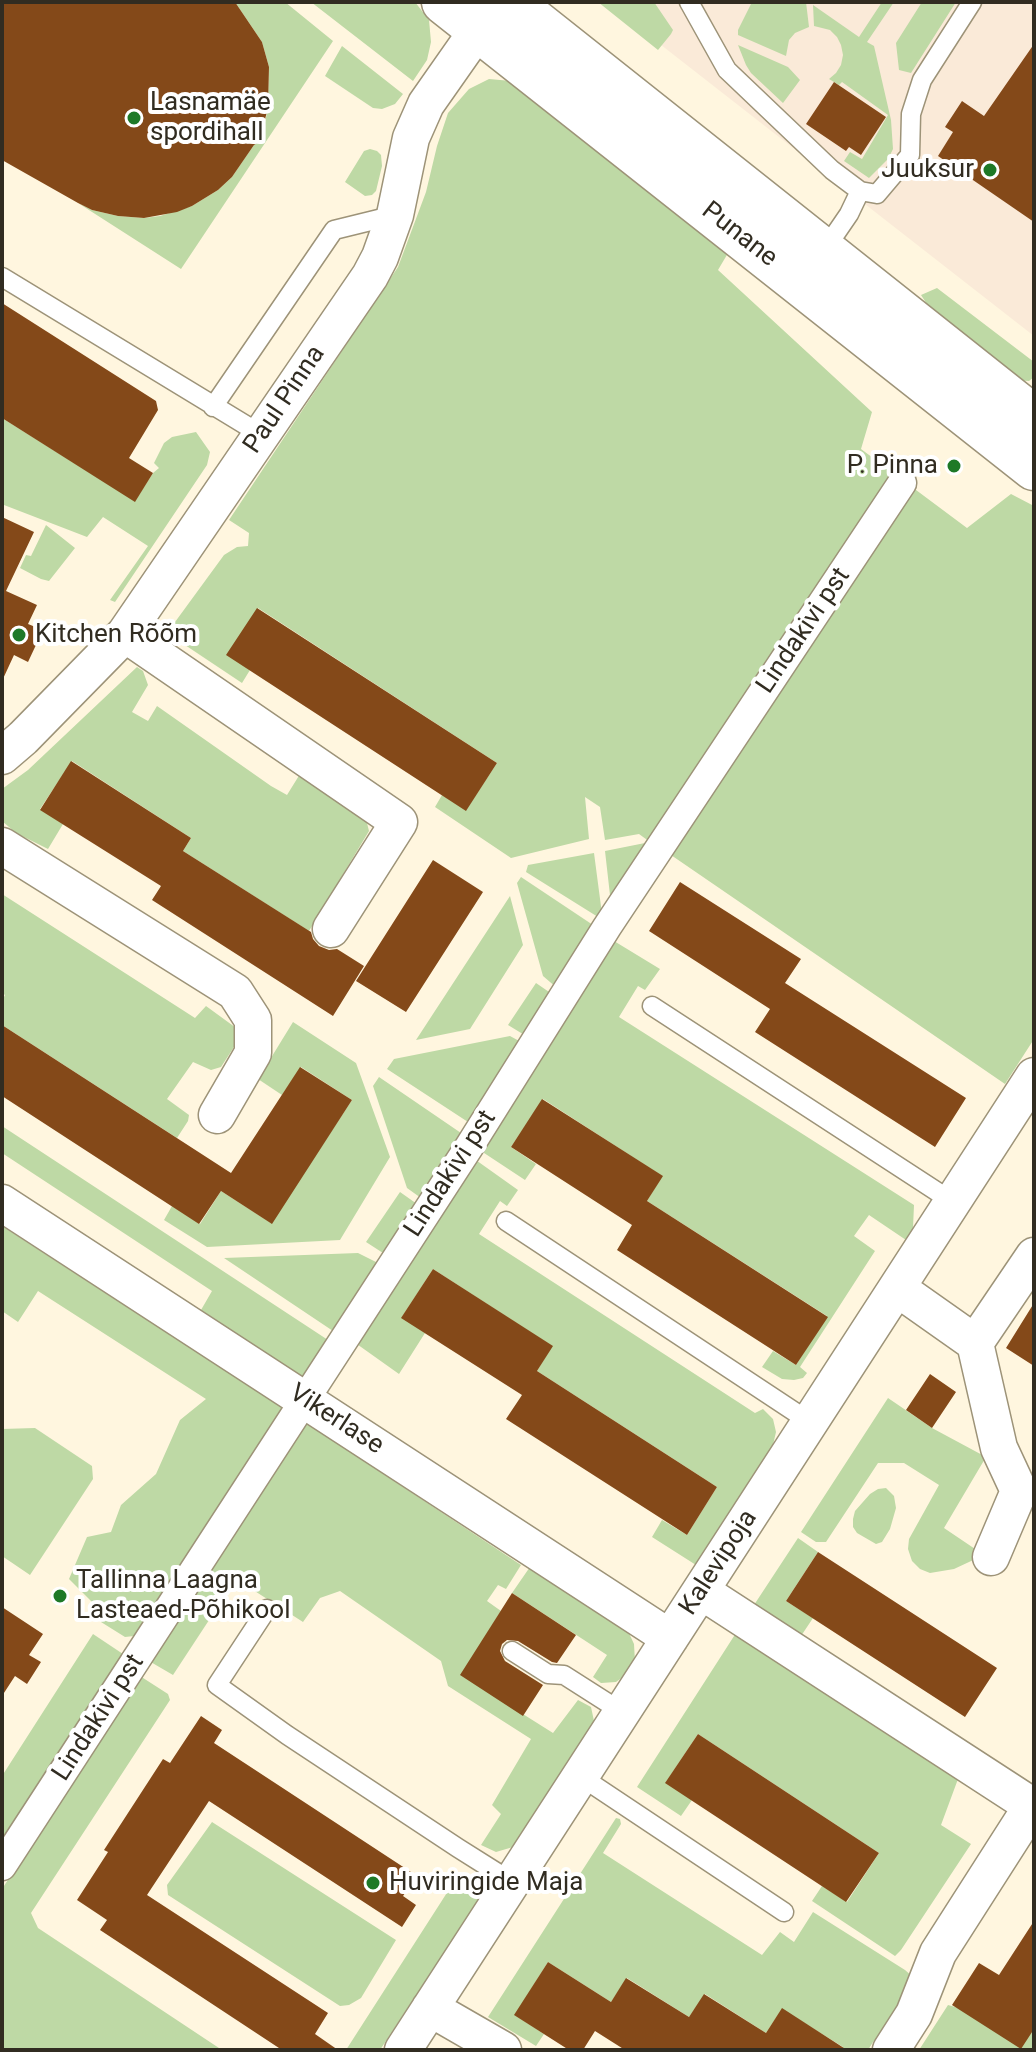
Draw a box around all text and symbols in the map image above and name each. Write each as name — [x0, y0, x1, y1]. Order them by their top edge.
place label: Lasnamäe spordihall — [150, 87, 271, 148]
marker: Lasnamäe spordihall — [125, 109, 143, 127]
place label: Juuksur — [881, 154, 974, 186]
marker: Juuksur — [981, 161, 999, 179]
street label: Punane — [695, 196, 783, 274]
street label: Paul Pinna — [238, 340, 332, 460]
place label: P. Pinna — [847, 450, 938, 482]
marker: P. Pinna — [945, 457, 963, 475]
street label: Lindakivi pst — [751, 562, 857, 700]
place label: Kitchen Rõõm — [35, 619, 197, 651]
marker: Kitchen Rõõm — [10, 626, 28, 644]
street label: Lindakivi pst — [398, 1105, 504, 1243]
street label: Vikerlase — [283, 1378, 389, 1462]
street label: Kalevipoja — [673, 1505, 765, 1621]
place label: Tallinna Laagna Lasteaed-Põhikool — [76, 1565, 290, 1626]
marker: Tallinna Laagna Lasteaed-Põhikool — [51, 1587, 69, 1605]
street label: Lindakivi pst — [46, 1649, 152, 1787]
place label: Huviringide Maja — [389, 1867, 583, 1899]
marker: Huviringide Maja — [364, 1874, 382, 1892]

